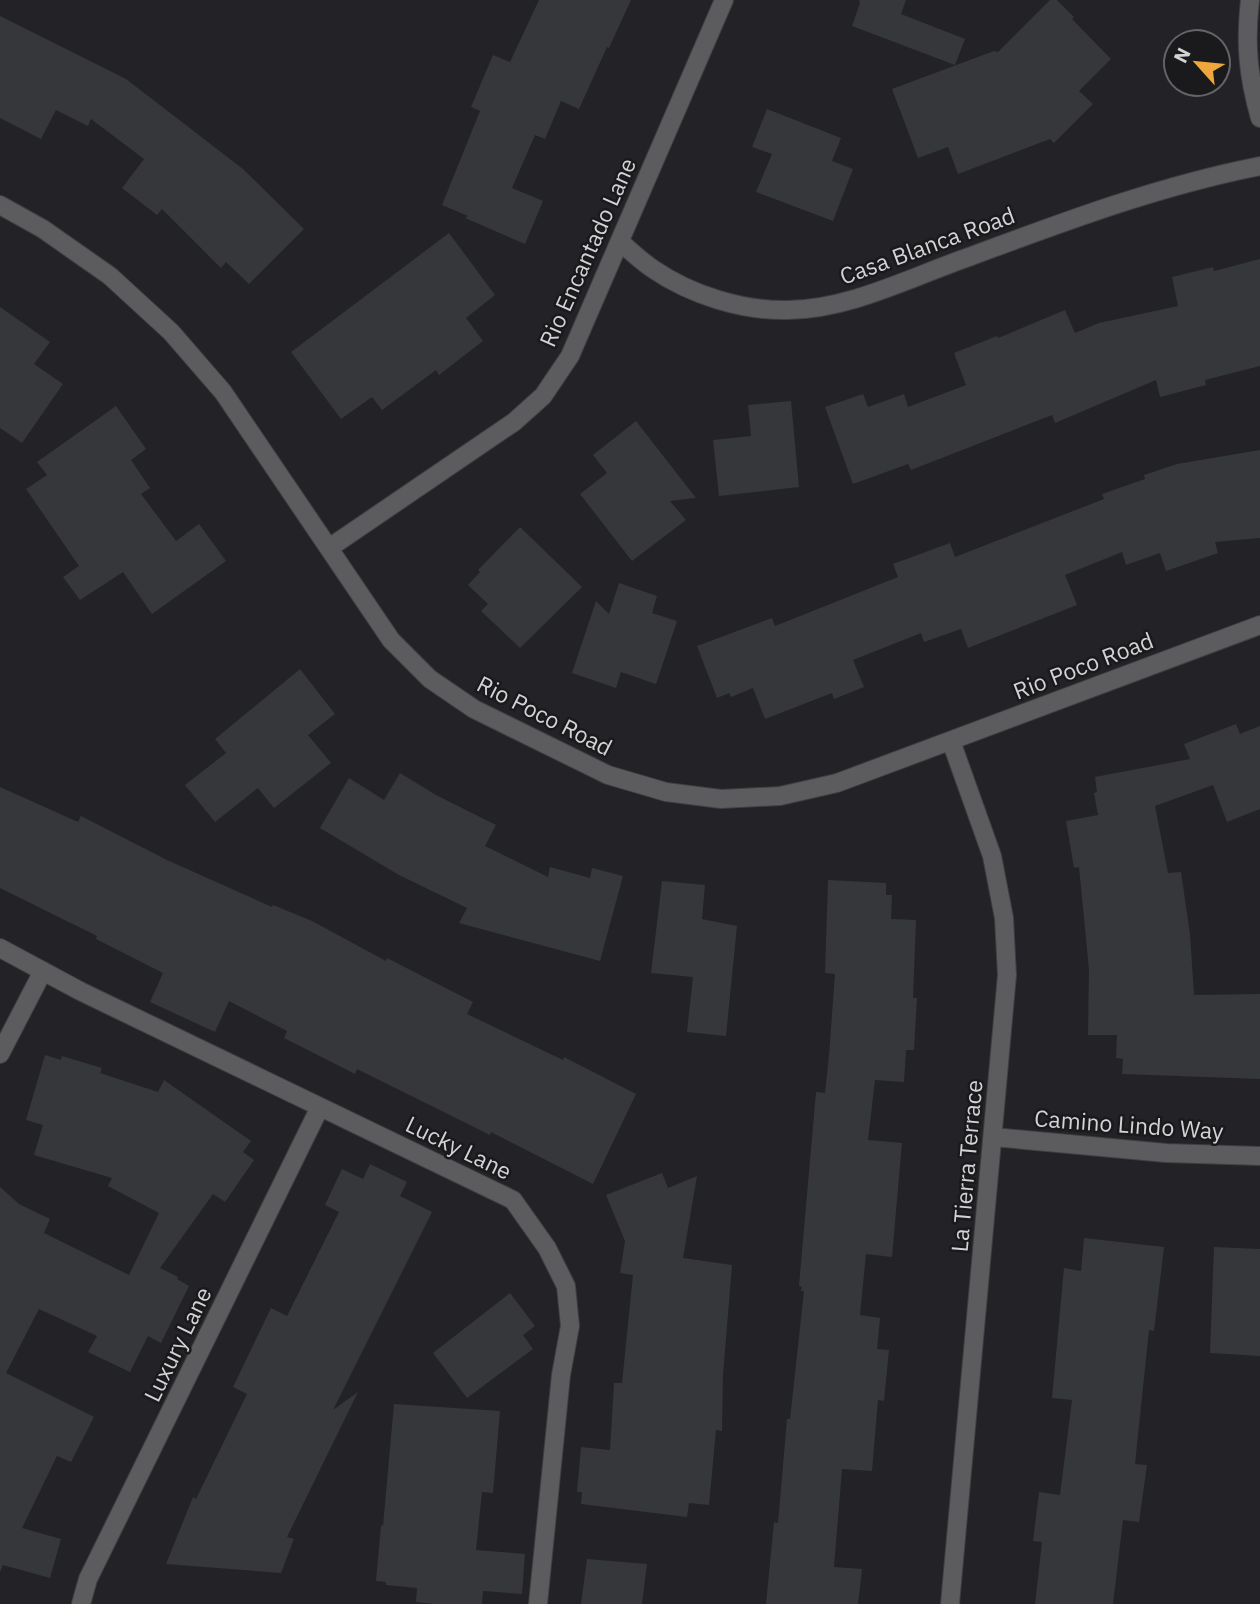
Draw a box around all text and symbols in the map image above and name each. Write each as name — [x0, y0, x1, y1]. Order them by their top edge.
north arrow — [1162, 28, 1232, 98]
text: N — [1168, 44, 1196, 67]
street label: Rio Encantado Lane — [532, 153, 642, 351]
street label: Casa Blanca Road — [835, 199, 1019, 291]
street label: Rio Poco Road — [1009, 625, 1157, 705]
street label: Rio Poco Road — [472, 668, 618, 762]
street label: La Tierra Terrace — [944, 1079, 988, 1253]
street label: Camino Lindo Way — [1033, 1102, 1225, 1146]
street label: Lucky Lane — [401, 1108, 517, 1186]
street label: Luxury Lane — [136, 1282, 218, 1406]

